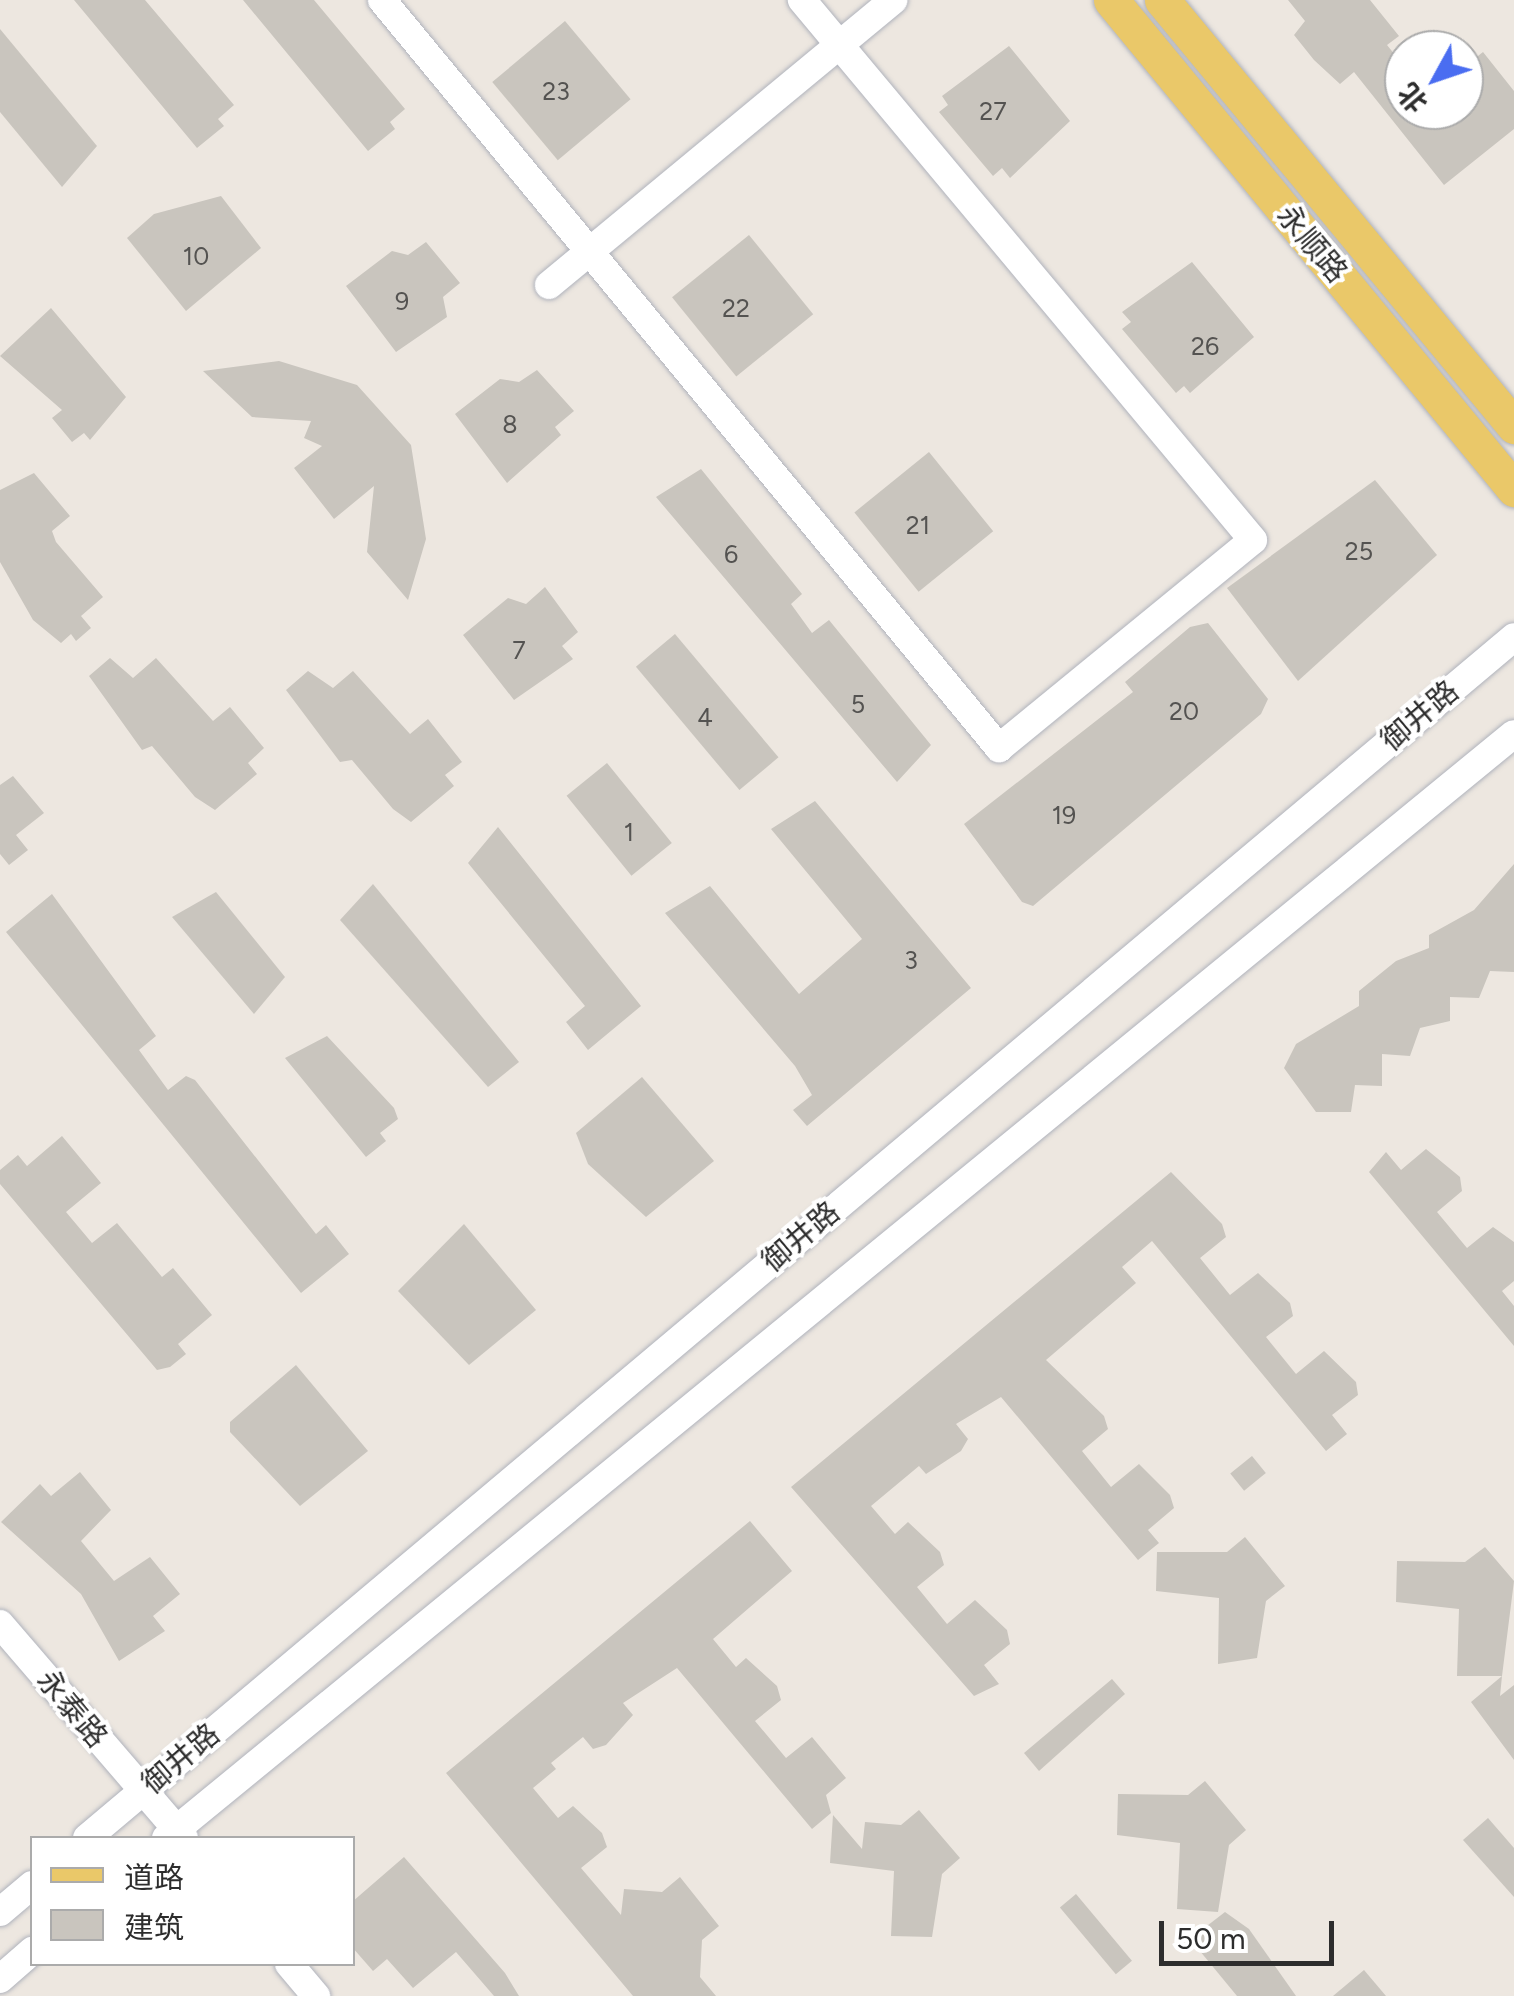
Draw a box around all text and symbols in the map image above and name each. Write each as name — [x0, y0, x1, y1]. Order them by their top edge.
north arrow — [1384, 30, 1484, 130]
house number: 23 — [542, 76, 570, 106]
text: 北 — [1391, 76, 1435, 120]
house number: 27 — [979, 96, 1007, 126]
street label: 永顺路 — [1269, 198, 1355, 290]
house number: 10 — [183, 241, 209, 271]
house number: 9 — [395, 286, 409, 316]
house number: 22 — [722, 293, 750, 323]
house number: 26 — [1191, 331, 1219, 361]
house number: 8 — [502, 409, 518, 439]
house number: 21 — [906, 510, 930, 540]
house number: 25 — [1345, 536, 1373, 566]
house number: 6 — [724, 539, 738, 569]
house number: 7 — [512, 635, 526, 665]
street label: 御井路 — [1374, 673, 1466, 759]
house number: 5 — [851, 689, 865, 719]
house number: 20 — [1169, 696, 1199, 726]
house number: 4 — [697, 702, 713, 732]
house number: 19 — [1052, 800, 1076, 830]
house number: 1 — [624, 817, 634, 847]
house number: 3 — [904, 945, 918, 975]
street label: 御井路 — [755, 1194, 847, 1280]
street label: 永泰路 — [29, 1663, 115, 1755]
street label: 御井路 — [135, 1716, 227, 1802]
legend — [30, 1836, 355, 1966]
text: 道路 — [124, 1859, 184, 1896]
scale bar — [1164, 1901, 1339, 1963]
text: 建筑 — [124, 1909, 184, 1946]
text: 50 m — [1176, 1920, 1245, 1957]

